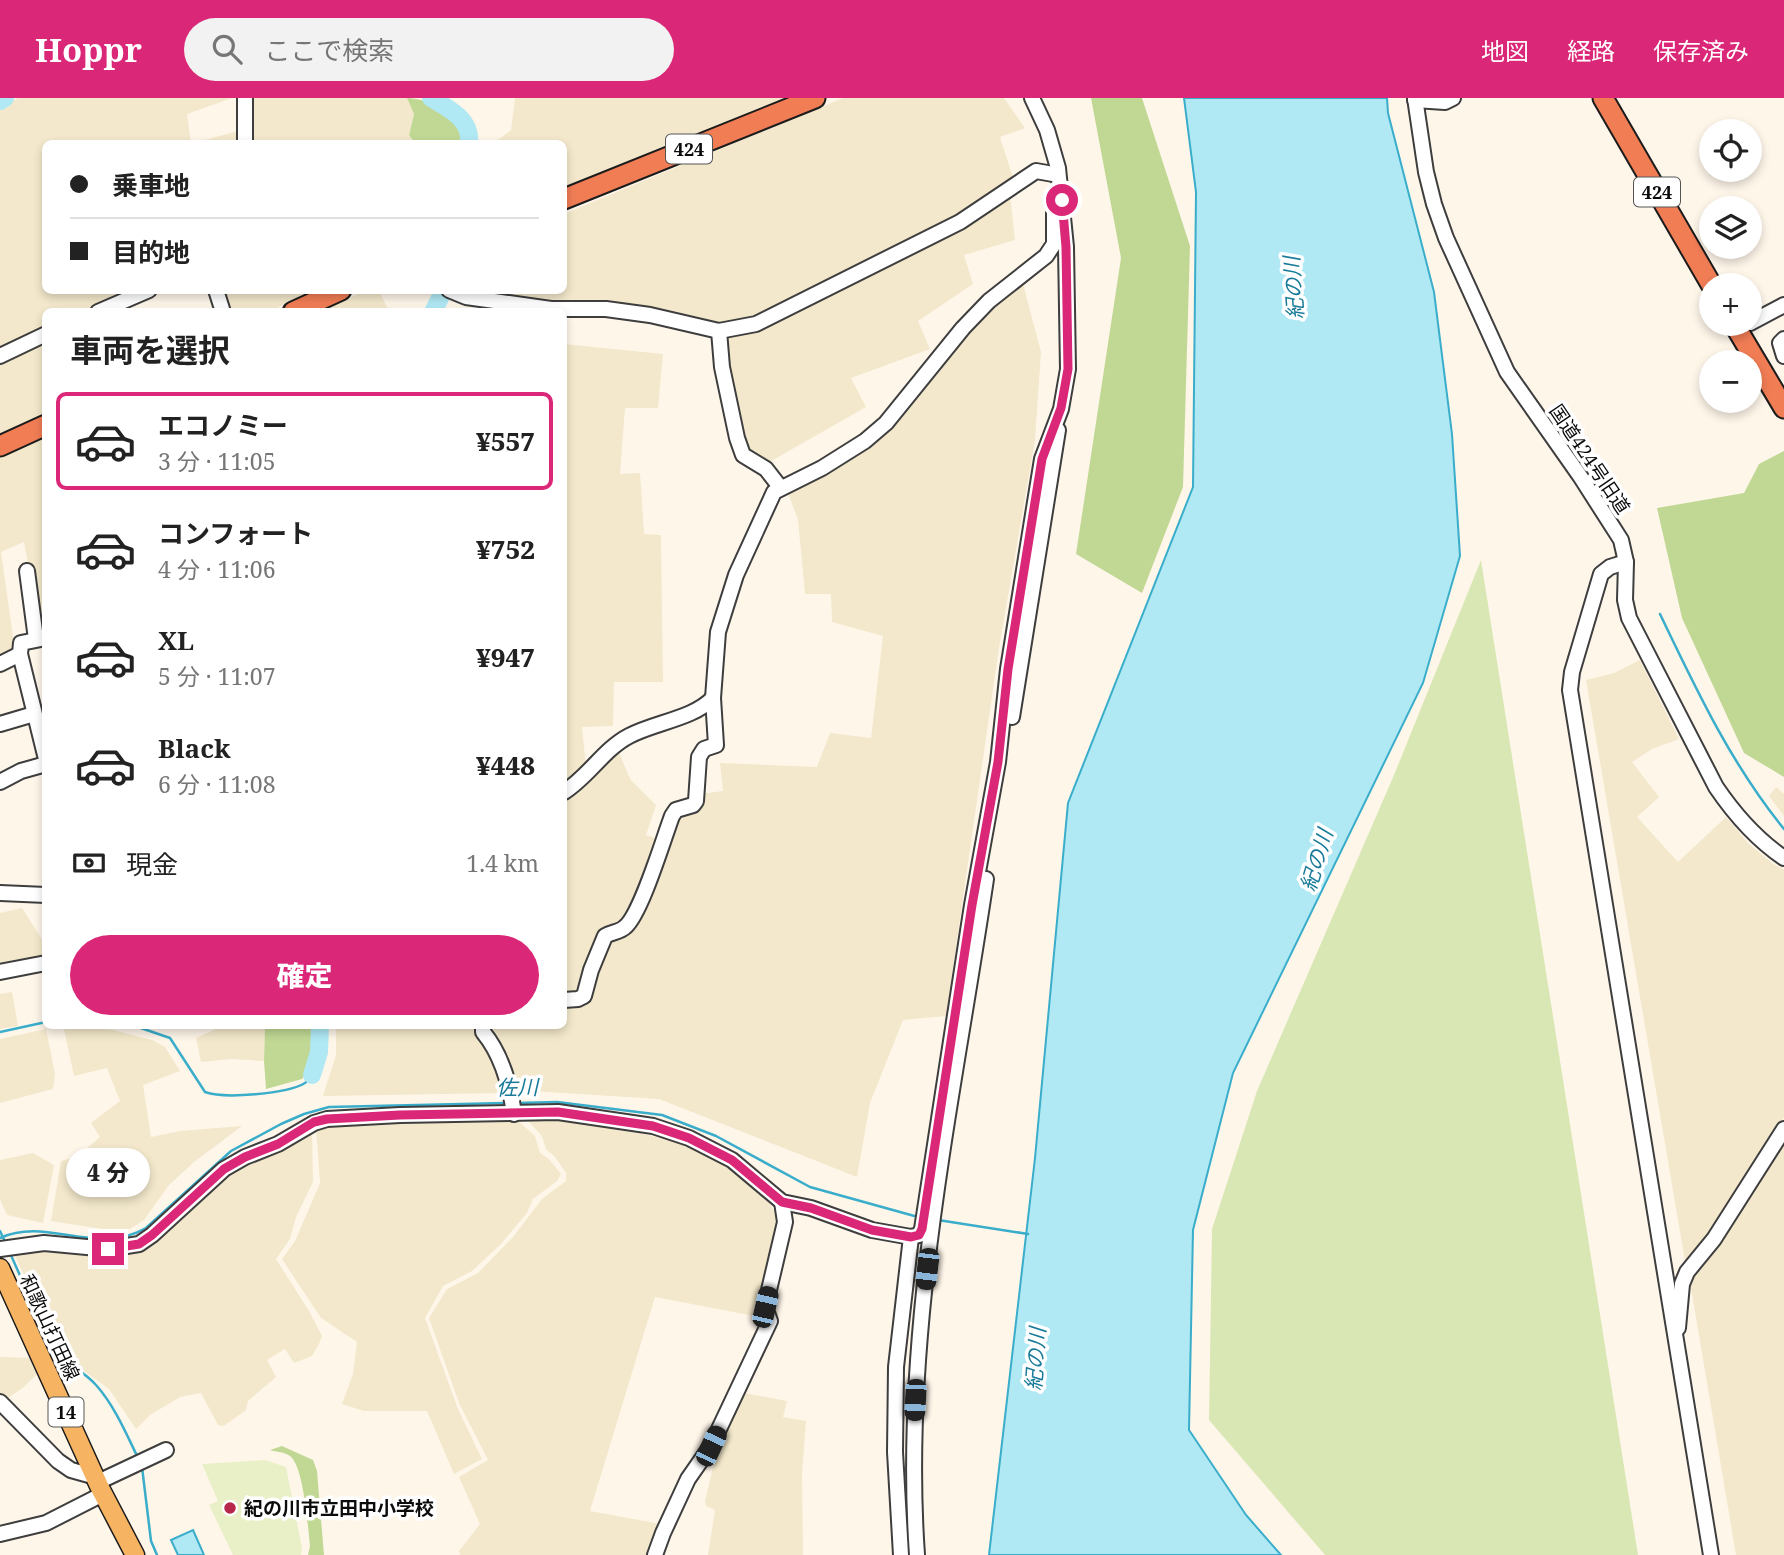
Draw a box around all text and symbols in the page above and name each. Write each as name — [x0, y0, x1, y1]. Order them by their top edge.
search box — [184, 18, 674, 81]
text: Hoppr — [35, 27, 142, 72]
icon: search — [208, 30, 246, 68]
text: ここで検索 — [264, 32, 394, 68]
text: 地図 — [1481, 34, 1529, 67]
text: 経路 — [1567, 34, 1615, 67]
text: 保存済み — [1653, 34, 1749, 67]
map controls — [1699, 119, 1762, 413]
button: locate — [1699, 119, 1762, 182]
road number: 424 — [666, 134, 712, 164]
text: 乗車地 — [112, 167, 190, 203]
road number: 424 — [1634, 178, 1680, 206]
route start — [1046, 184, 1078, 216]
button: layers — [1699, 196, 1762, 259]
text: 目的地 — [112, 234, 190, 270]
water label: 紀の川 — [1277, 254, 1309, 320]
button: + — [1699, 273, 1762, 336]
text: 車両を選択 — [70, 328, 230, 371]
button: − — [1699, 350, 1762, 413]
street label: 国道424号旧道 — [1544, 399, 1636, 519]
text: エコノミー — [158, 407, 288, 443]
icon: car — [74, 410, 137, 473]
text: ¥557 — [476, 423, 535, 459]
text: 3 分 · 11:05 — [158, 445, 276, 477]
text: コンフォート — [158, 515, 313, 551]
icon: car — [74, 518, 137, 581]
text: ¥752 — [476, 531, 535, 567]
text: 4 分 · 11:06 — [158, 553, 276, 585]
text: XL — [158, 622, 194, 658]
icon: car — [74, 626, 137, 689]
text: ¥947 — [476, 639, 535, 675]
text: 5 分 · 11:07 — [158, 660, 276, 692]
text: Black — [158, 730, 231, 766]
icon: car — [74, 734, 137, 797]
text: ¥448 — [476, 747, 535, 783]
text: 6 分 · 11:08 — [158, 768, 276, 800]
water label: 紀の川 — [1293, 824, 1339, 894]
icon: cash — [70, 844, 108, 882]
text: 現金 — [126, 846, 178, 882]
text: 1.4 km — [466, 847, 539, 879]
button: 確定 — [70, 935, 539, 1015]
water label: 佐川 — [496, 1073, 540, 1101]
callout: 4 分 — [66, 1148, 150, 1196]
text: 4 分 — [87, 1156, 129, 1188]
route end — [92, 1233, 124, 1265]
car — [915, 1247, 940, 1291]
street label: 和歌山打田線 — [14, 1270, 86, 1384]
car — [751, 1284, 780, 1330]
water label: 紀の川 — [1019, 1325, 1051, 1391]
car — [904, 1378, 927, 1422]
road number: 14 — [48, 1398, 84, 1427]
car — [693, 1423, 730, 1469]
place label: 紀の川市立田中小学校 — [244, 1495, 434, 1521]
marker: 紀の川市立田中小学校 — [222, 1500, 238, 1516]

